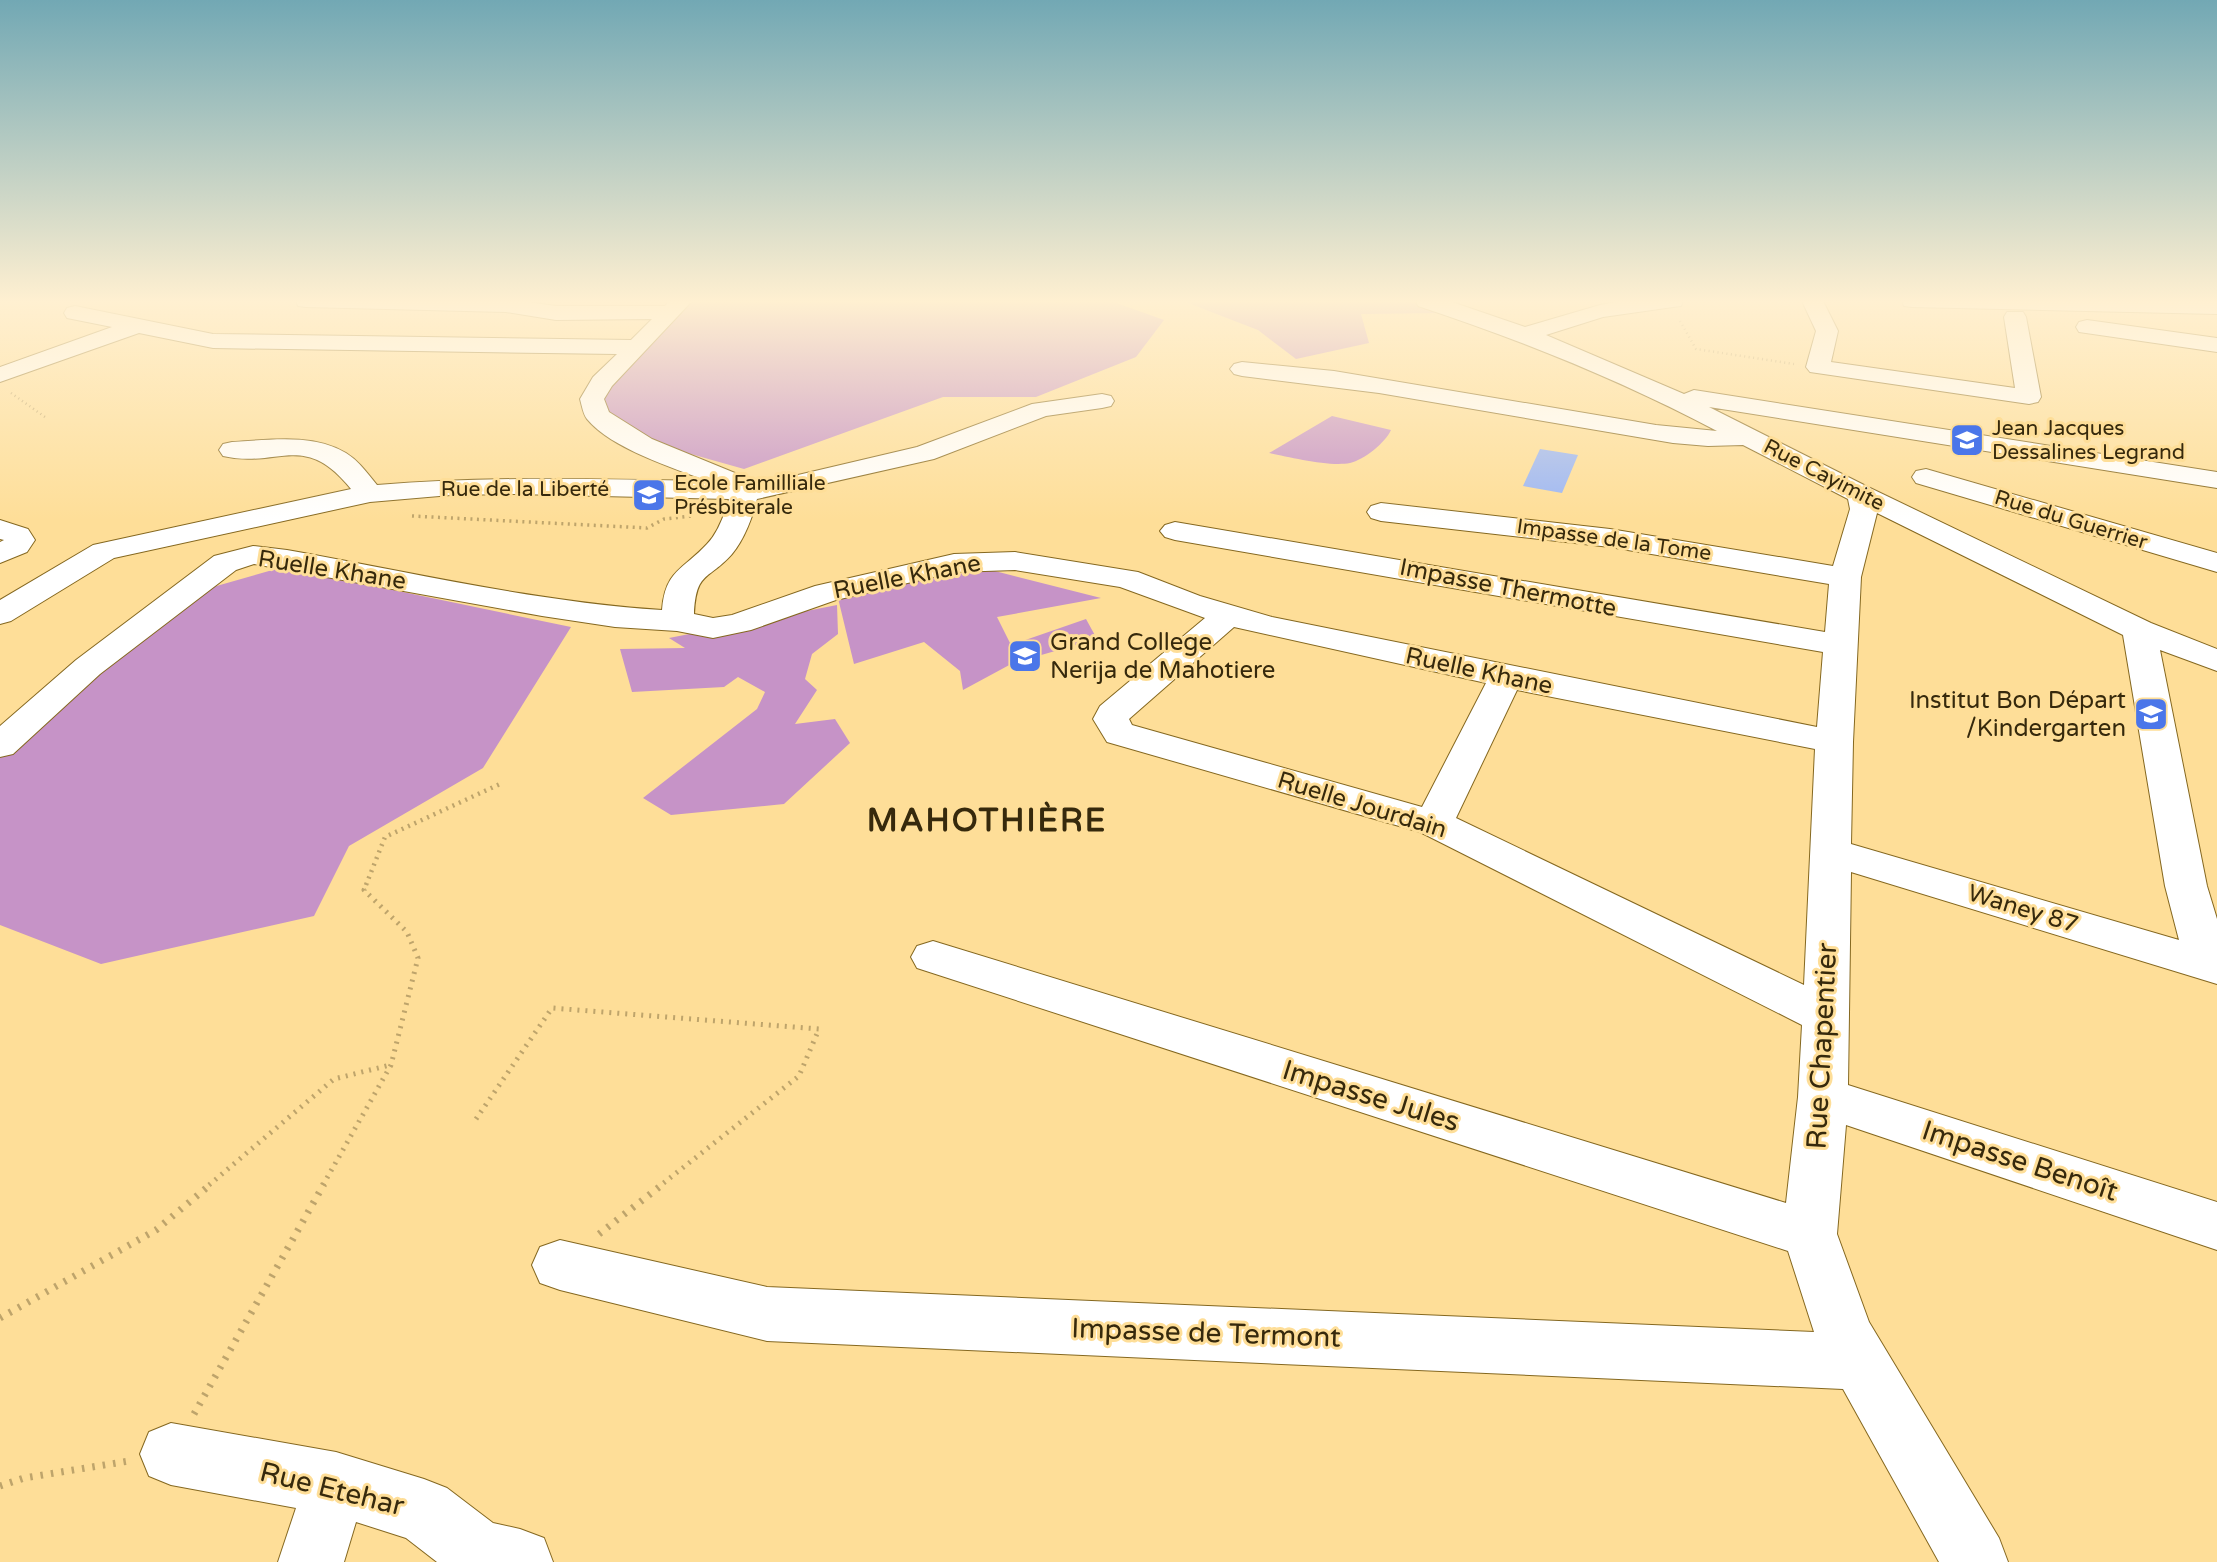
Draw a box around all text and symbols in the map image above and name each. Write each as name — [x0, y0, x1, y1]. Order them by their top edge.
place label: Jean Jacques Dessalines Legrand — [1992, 416, 2185, 465]
school or university icon: Jean Jacques Dessalines Legrand — [1948, 421, 1986, 459]
street label: Rue Cayimite — [1759, 434, 1889, 516]
place label: Ecole Familliale Présbiterale — [674, 471, 826, 520]
school or university icon: Ecole Familliale Présbiterale — [630, 476, 668, 514]
street label: Rue de la Liberté — [441, 477, 609, 502]
street label: Rue du Guerrier — [1992, 485, 2150, 555]
street label: Impasse de la Tome — [1515, 514, 1713, 566]
street label: Ruelle Khane — [256, 544, 408, 596]
street label: Ruelle Khane — [831, 549, 983, 605]
street label: Impasse Thermotte — [1397, 553, 1619, 623]
place label: Grand College Nerija de Mahotiere — [1050, 628, 1275, 685]
school or university icon: Grand College Nerija de Mahotiere — [1006, 637, 1044, 675]
street label: Ruelle Khane — [1403, 641, 1555, 701]
place label: Institut Bon Départ /Kindergarten — [1909, 686, 2126, 743]
school or university icon: Institut Bon Départ /Kindergarten — [2132, 695, 2170, 733]
street label: Ruelle Jourdain — [1274, 765, 1450, 845]
district label: MAHOTHIÈRE — [867, 801, 1107, 840]
street label: Waney 87 — [1964, 878, 2082, 940]
street label: Rue Chapentier — [1800, 942, 1844, 1150]
street label: Impasse Jules — [1278, 1053, 1464, 1139]
street label: Impasse Benoît — [1918, 1113, 2122, 1209]
street label: Impasse de Termont — [1071, 1311, 1342, 1355]
street label: Rue Etehar — [256, 1455, 408, 1523]

